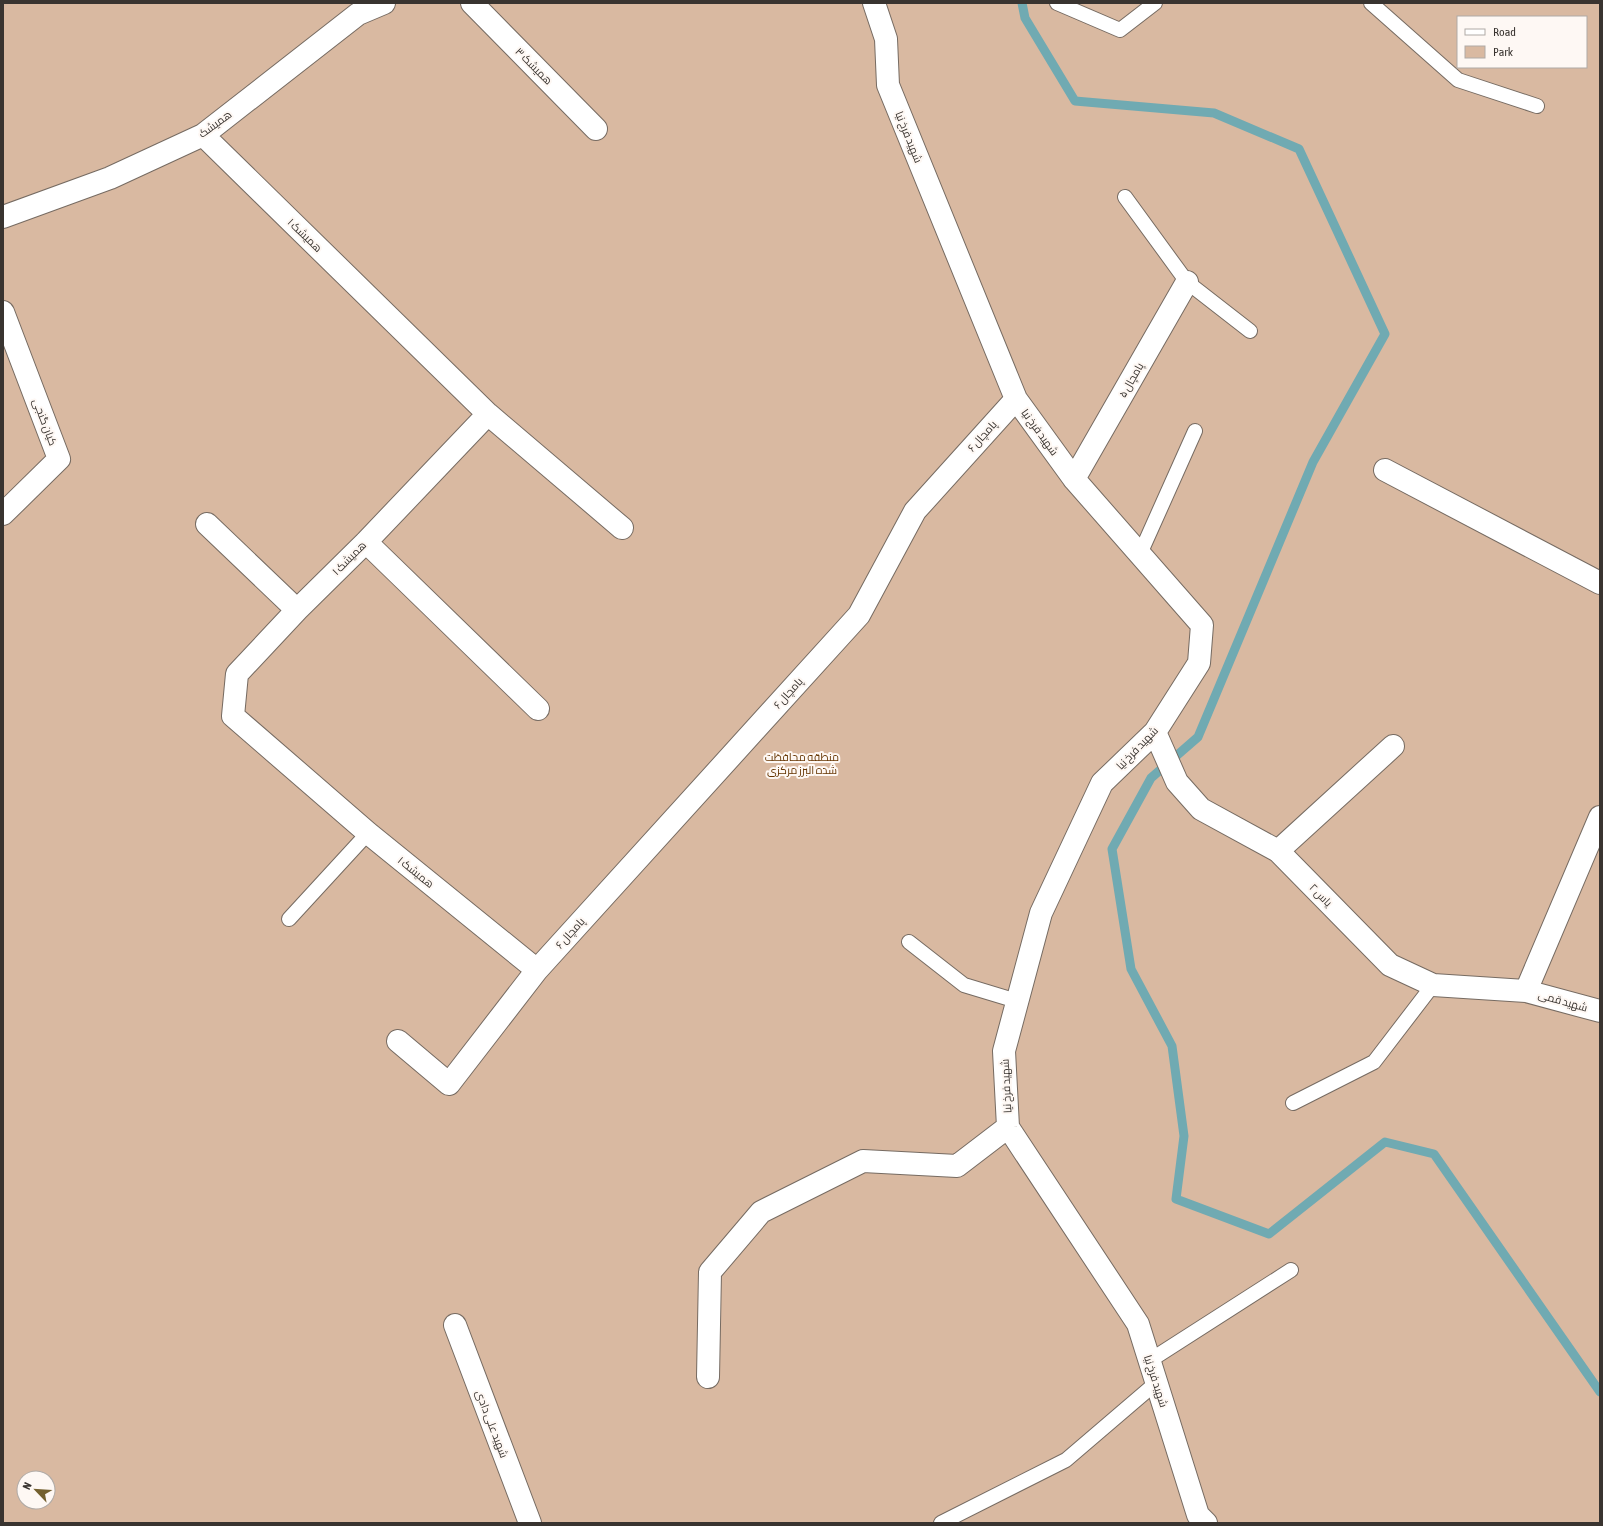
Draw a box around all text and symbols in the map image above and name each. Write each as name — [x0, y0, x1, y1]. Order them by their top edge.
legend — [1457, 16, 1587, 68]
text: Road — [1493, 25, 1516, 39]
street label: همیشک ۳ — [513, 45, 555, 87]
text: Park — [1493, 45, 1514, 59]
street label: همیشک — [196, 108, 234, 140]
street label: شهید فرخ نیا — [891, 110, 925, 165]
street label: همیشک ۱ — [285, 216, 325, 254]
street label: پامچال ۵ — [1116, 361, 1147, 400]
street label: کیان گنجی — [30, 397, 59, 448]
street label: شهید فرخ نیا — [1018, 407, 1061, 459]
street label: پامچال ۶ — [965, 418, 1000, 455]
street label: همیشک ۱ — [330, 539, 368, 577]
street label: پامچال ۶ — [771, 675, 806, 712]
street label: شهید فرخ نیا — [1114, 724, 1162, 773]
park label: منطقه محافظت شده البرز مرکزی — [765, 751, 839, 777]
street label: همیشک ۱ — [396, 854, 436, 890]
street label: یاس ۲ — [1307, 881, 1335, 909]
street label: پامچال ۶ — [553, 915, 588, 952]
street label: شهید قمی — [1537, 988, 1589, 1015]
street label: شهید فرخ نیا — [999, 1058, 1015, 1113]
street label: شهید فرخ نیا — [1140, 1353, 1170, 1409]
street label: شهید علی دادی — [473, 1388, 510, 1460]
north arrow — [16, 1470, 56, 1510]
text: N — [20, 1480, 34, 1491]

